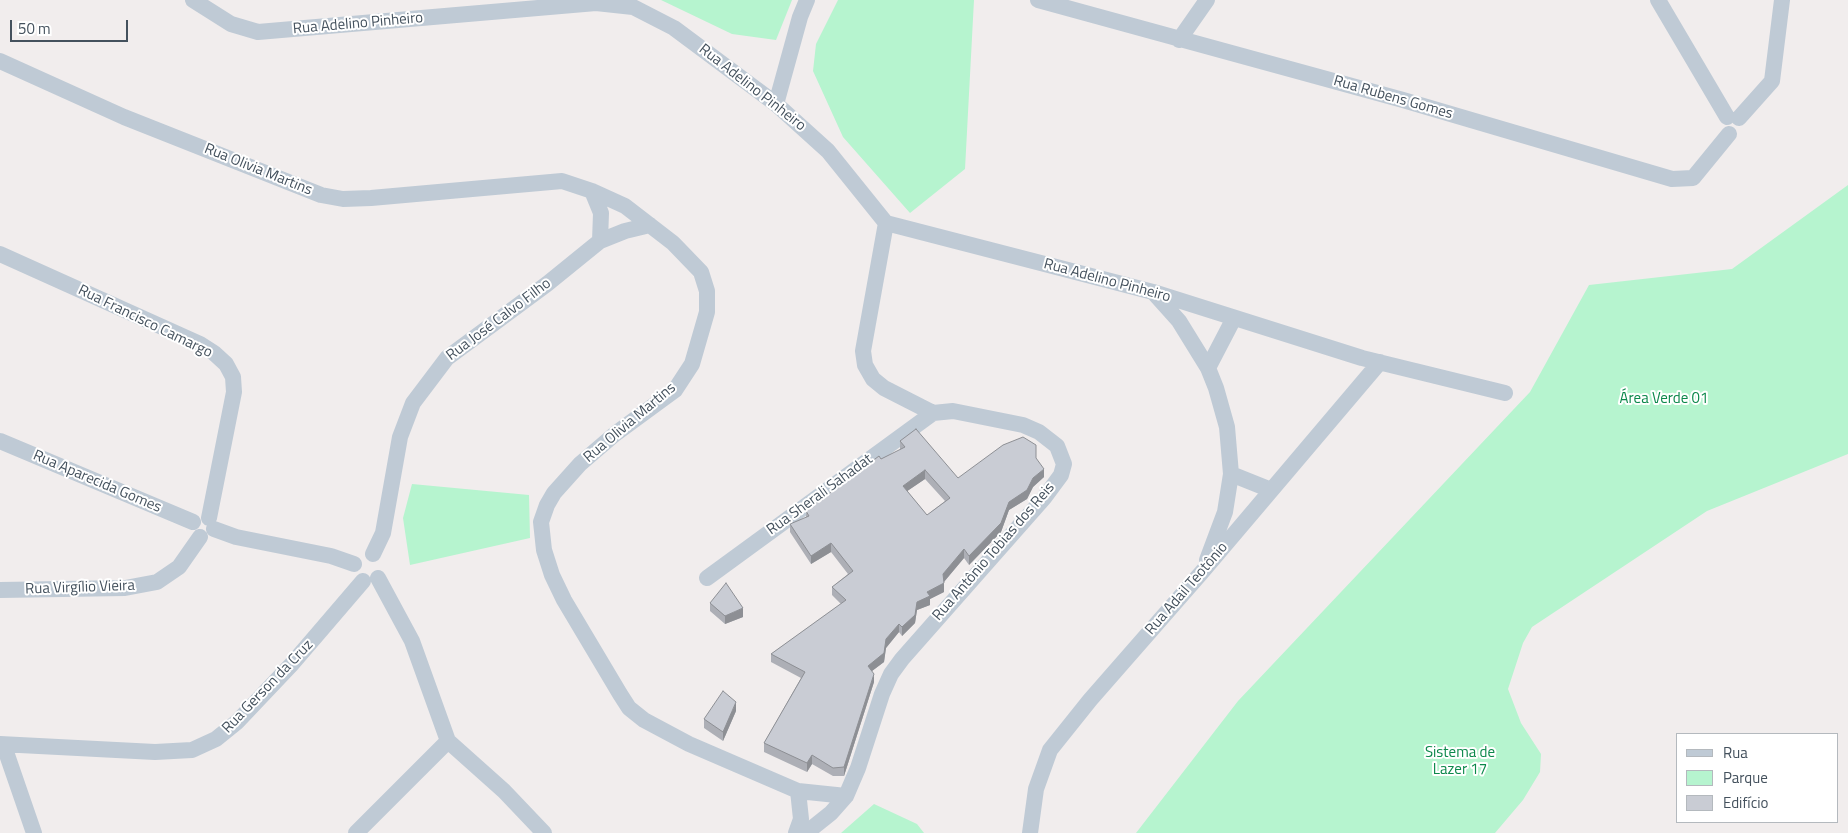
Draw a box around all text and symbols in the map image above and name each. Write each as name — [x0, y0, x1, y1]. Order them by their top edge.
street label: Rua Adelino Pinheiro — [292, 9, 424, 39]
scale bar — [12, 10, 130, 42]
text: 50 m — [18, 17, 51, 40]
street label: Rua Adelino Pinheiro — [695, 41, 809, 135]
street label: Rua Rubens Gomes — [1331, 72, 1455, 124]
street label: Rua Olivia Martins — [201, 140, 315, 200]
street label: Rua Adelino Pinheiro — [1042, 255, 1172, 307]
street label: Rua José Calvo Filho — [443, 275, 555, 365]
street label: Rua Francisco Camargo — [75, 282, 215, 362]
street label: Rua Olivia Martins — [580, 379, 680, 467]
park label: Área Verde 01 — [1620, 390, 1708, 408]
street label: Rua Aparecida Gomes — [30, 447, 164, 517]
street label: Rua Sherali Sahadat — [764, 451, 876, 539]
street label: Rua Antônio Tobias dos Reis — [929, 479, 1059, 625]
street label: Rua Adail Teotônio — [1142, 539, 1232, 639]
street label: Rua Virgílio Vieira — [25, 577, 135, 599]
street label: Rua Gerson da Cruz — [219, 636, 317, 738]
legend — [1676, 733, 1838, 823]
text: Rua — [1723, 741, 1748, 764]
park label: Sistema de Lazer 17 — [1425, 744, 1495, 779]
text: Parque — [1723, 766, 1768, 789]
text: Edifício — [1723, 791, 1768, 814]

